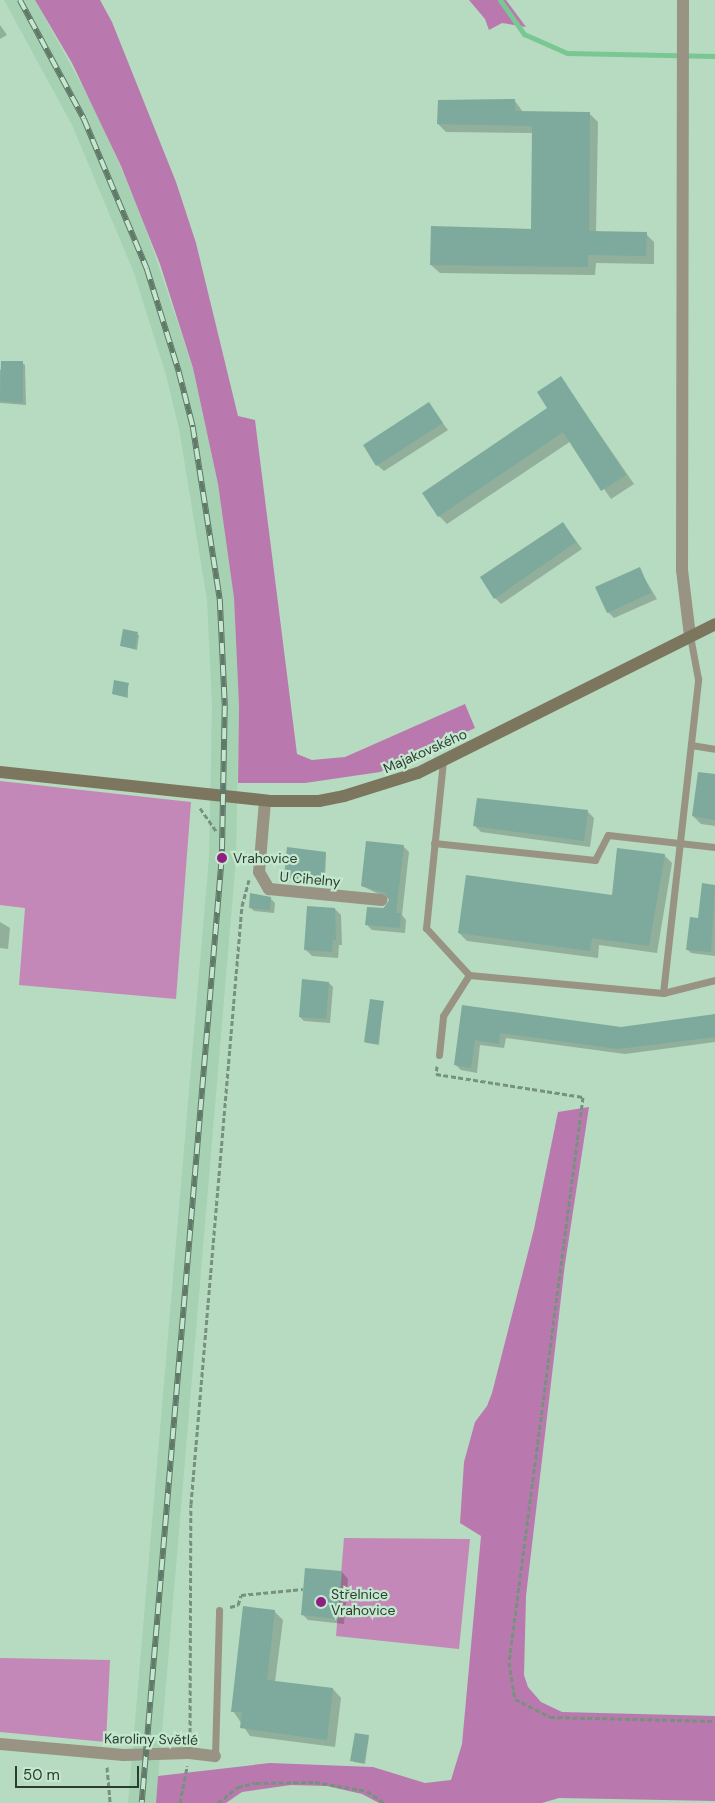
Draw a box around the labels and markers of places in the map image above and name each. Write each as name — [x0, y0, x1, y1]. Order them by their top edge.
place label: Vrahovice — [233, 850, 297, 866]
marker: Vrahovice — [215, 851, 229, 865]
place label: Střelnice Vrahovice — [331, 1586, 395, 1618]
marker: Střelnice Vrahovice — [315, 1596, 327, 1608]

